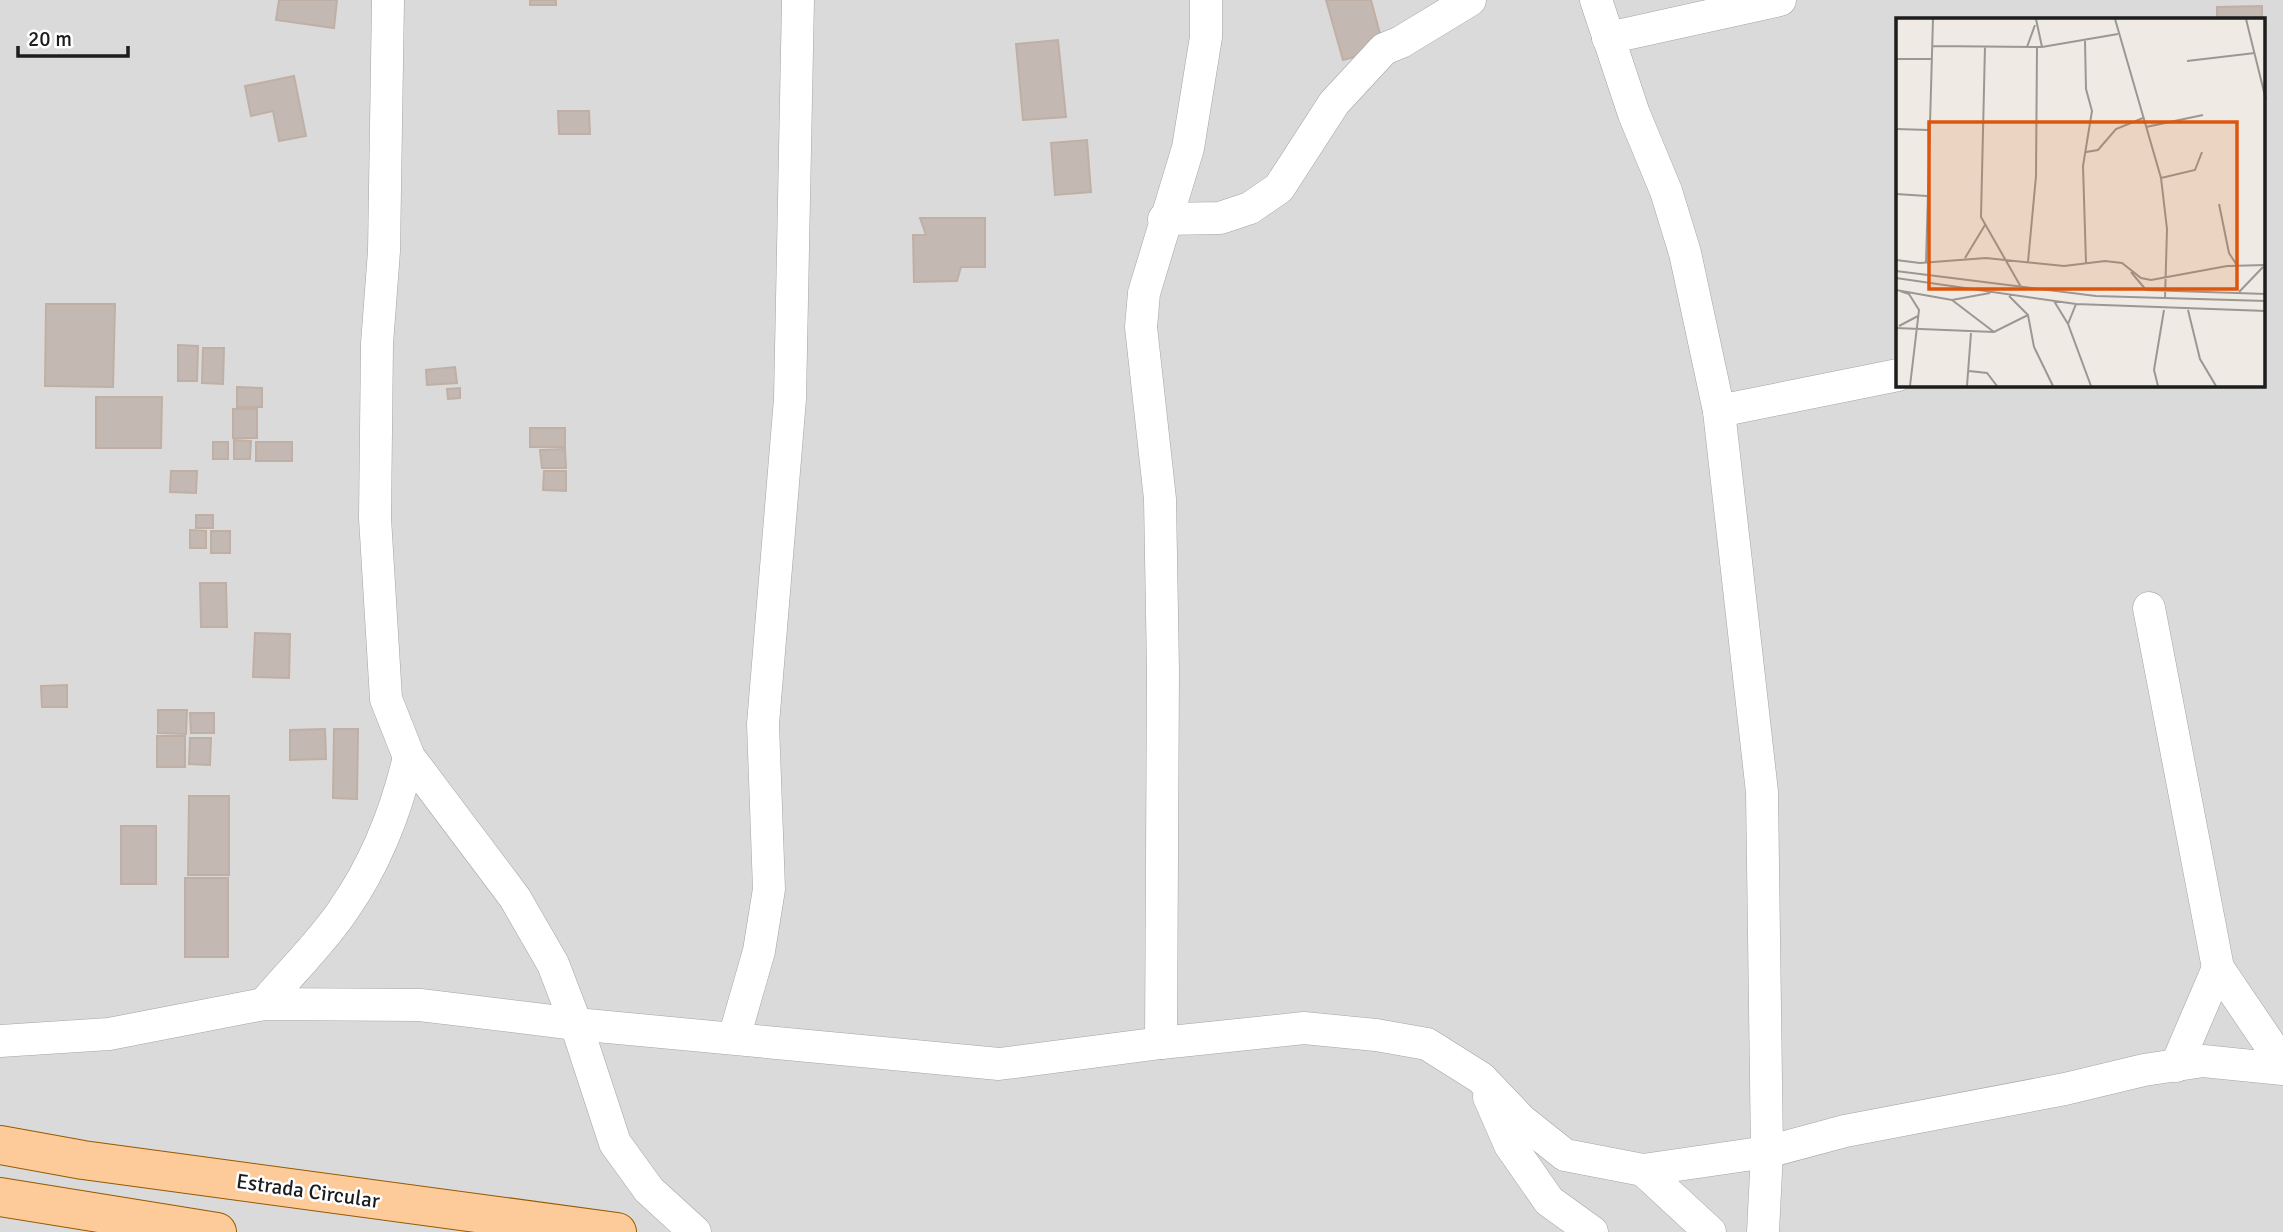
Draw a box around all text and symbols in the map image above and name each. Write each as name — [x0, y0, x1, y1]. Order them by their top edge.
scale bar — [18, 14, 128, 58]
inset map — [1896, 18, 2266, 387]
text: 20 m — [28, 26, 72, 52]
street label: Estrada Circular — [235, 1168, 382, 1214]

